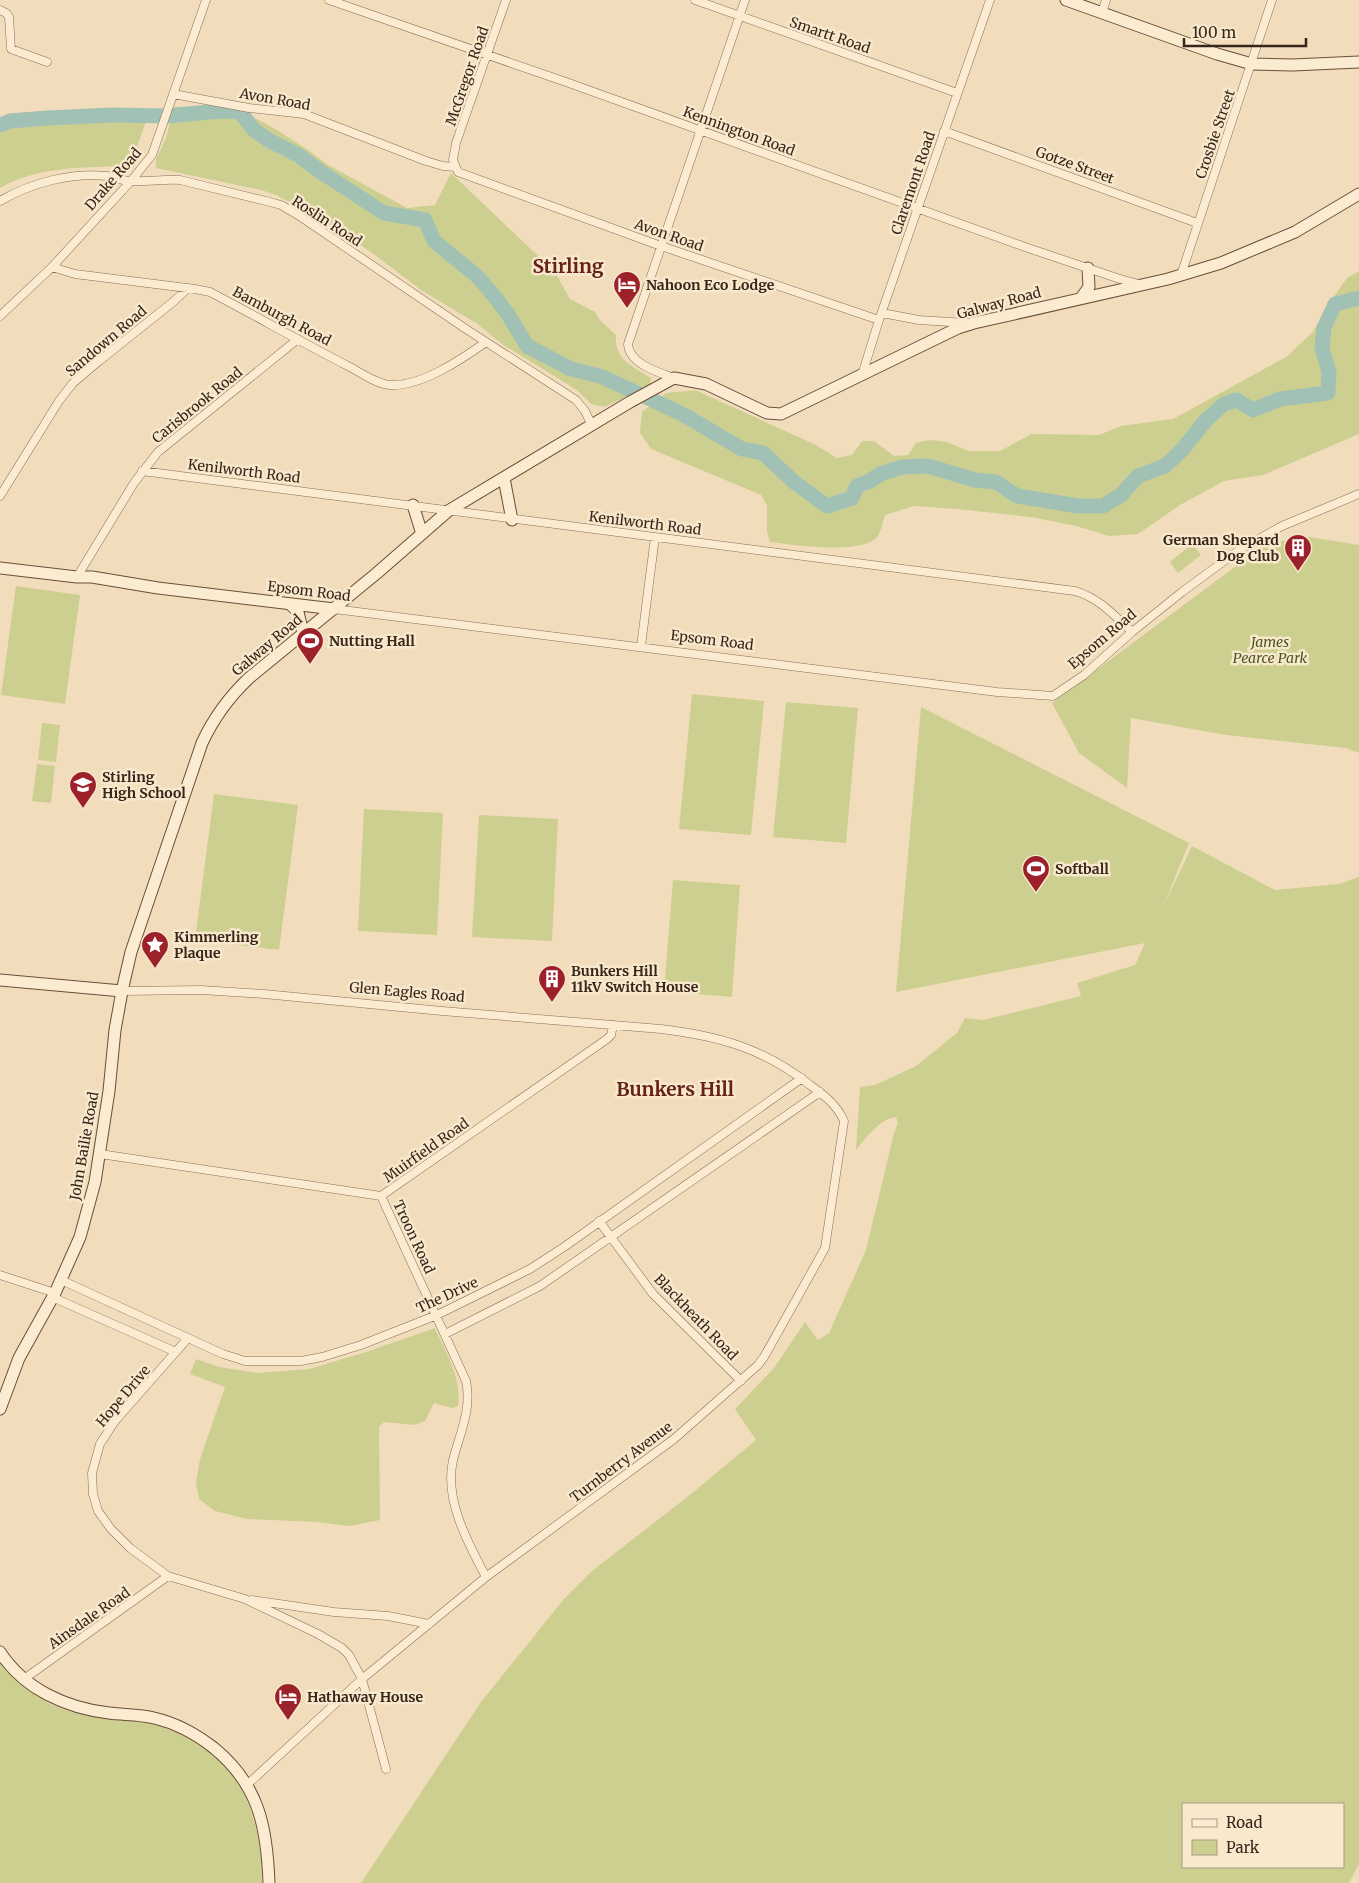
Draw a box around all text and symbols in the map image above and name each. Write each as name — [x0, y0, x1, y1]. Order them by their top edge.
street label: Smartt Road — [787, 13, 873, 57]
scale bar — [1184, 15, 1306, 47]
street label: McGregor Road — [442, 23, 493, 128]
text: 100 m — [1192, 23, 1236, 42]
street label: Avon Road — [237, 84, 312, 114]
street label: Crosbie Street — [1191, 86, 1239, 181]
street label: Kennington Road — [681, 102, 798, 160]
street label: Claremont Road — [887, 128, 939, 237]
street label: Gotze Street — [1033, 142, 1117, 188]
street label: Drake Road — [81, 143, 146, 214]
street label: Roslin Road — [289, 192, 366, 251]
street label: Avon Road — [631, 215, 706, 255]
district label: Stirling — [532, 254, 604, 278]
hotel icon: Nahoon Eco Lodge — [612, 270, 642, 309]
place label: Nahoon Eco Lodge — [646, 276, 775, 294]
street label: Bamburgh Road — [230, 282, 335, 350]
street label: Galway Road — [955, 283, 1044, 323]
street label: Sandown Road — [62, 301, 151, 380]
street label: Carisbrook Road — [148, 363, 246, 447]
street label: Kenilworth Road — [187, 455, 302, 487]
street label: Kenilworth Road — [588, 507, 703, 539]
place label: German Shepard Dog Club — [1163, 531, 1279, 565]
building icon: German Shepard Dog Club — [1283, 533, 1313, 572]
street label: Epsom Road — [266, 577, 352, 605]
street label: Epsom Road — [1064, 605, 1140, 673]
street label: Galway Road — [228, 610, 306, 680]
sports icon: Nutting Hall — [295, 626, 325, 665]
street label: Epsom Road — [669, 626, 755, 654]
place label: Nutting Hall — [329, 632, 415, 650]
park label: James Pearce Park — [1233, 633, 1308, 667]
place label: Stirling High School — [102, 768, 186, 802]
school or university icon: Stirling High School — [68, 770, 98, 809]
sports icon: Softball — [1021, 854, 1051, 893]
place label: Softball — [1055, 860, 1109, 878]
place label: Kimmerling Plaque — [174, 928, 259, 962]
place icon: Kimmerling Plaque — [140, 930, 170, 969]
place label: Bunkers Hill 11kV Switch House — [571, 962, 699, 996]
building icon: Bunkers Hill 11kV Switch House — [537, 964, 567, 1003]
street label: Glen Eagles Road — [349, 978, 466, 1006]
district label: Bunkers Hill — [616, 1077, 734, 1101]
street label: John Bailie Road — [65, 1090, 103, 1203]
street label: Muirfield Road — [380, 1114, 473, 1186]
street label: Troon Road — [389, 1197, 439, 1277]
street label: Blackheath Road — [650, 1270, 742, 1364]
street label: The Drive — [413, 1273, 481, 1317]
street label: Hope Drive — [92, 1361, 154, 1431]
street label: Turnberry Avenue — [566, 1418, 676, 1506]
street label: Ainsdale Road — [44, 1583, 134, 1653]
hotel icon: Hathaway House — [273, 1682, 303, 1721]
place label: Hathaway House — [307, 1688, 424, 1706]
legend — [1182, 1803, 1344, 1868]
text: Road — [1226, 1813, 1262, 1832]
text: Park — [1226, 1838, 1260, 1857]

